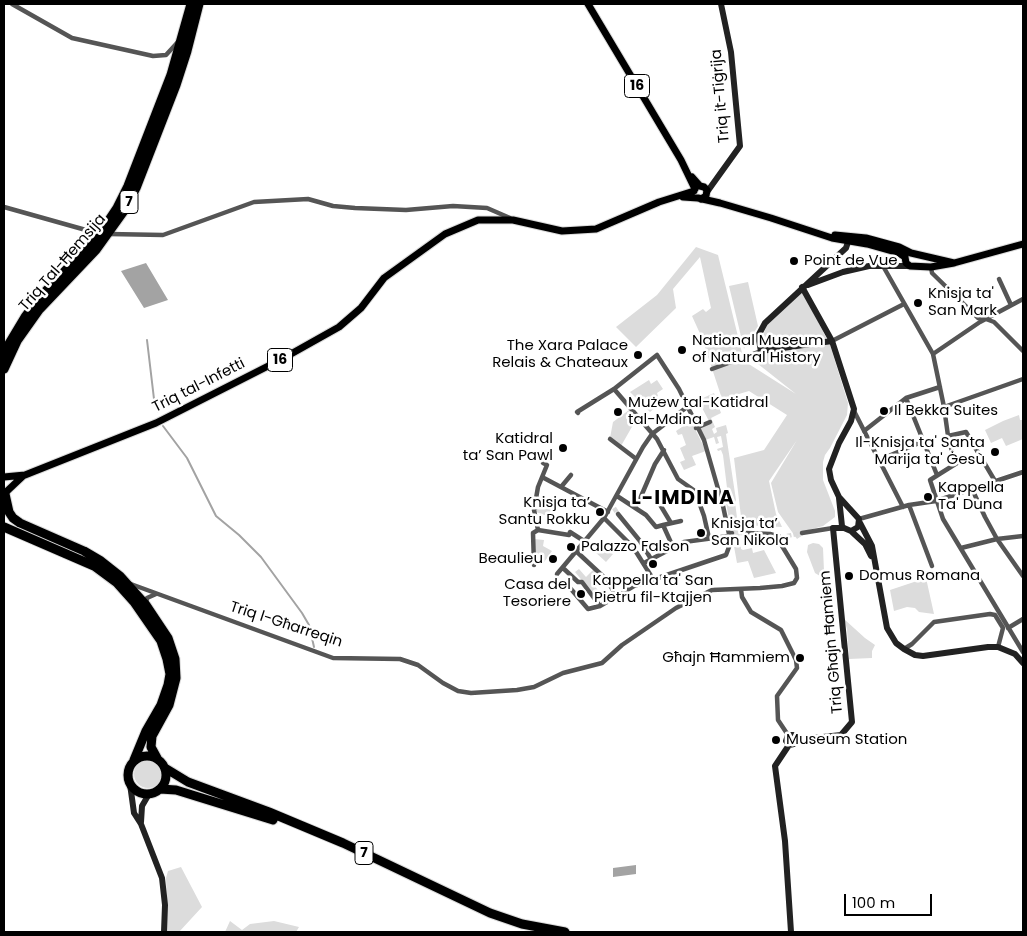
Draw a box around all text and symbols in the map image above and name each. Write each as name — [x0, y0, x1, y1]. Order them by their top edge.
street label: Triq it-Tiġrija — [708, 48, 734, 144]
road number: 16 — [624, 74, 650, 98]
road number: 7 — [120, 190, 138, 213]
street label: Triq Tal-Ħemsija — [16, 211, 110, 315]
place label: Point de Vue — [804, 252, 898, 270]
marker: Point de Vue — [788, 255, 800, 267]
place label: Knisja ta' San Mark — [928, 285, 997, 320]
marker: Knisja ta' San Mark — [912, 297, 924, 309]
place label: National Museum of Natural History — [692, 332, 824, 367]
place label: The Xara Palace Relais & Chateaux — [492, 337, 628, 372]
marker: National Museum of Natural History — [676, 344, 688, 356]
road number: 16 — [268, 348, 292, 372]
marker: The Xara Palace Relais & Chateaux — [632, 349, 644, 361]
street label: Triq tal-Infetti — [150, 355, 248, 417]
place label: Mużew tal-Katidral tal-Mdina — [628, 394, 768, 429]
place label: Il Bekka Suites — [894, 402, 998, 420]
marker: Il Bekka Suites — [878, 405, 890, 417]
marker: Mużew tal-Katidral tal-Mdina — [612, 406, 624, 418]
place label: Katidral ta’ San Pawl — [463, 430, 553, 465]
place label: Il-Knisja ta' Santa Marija ta' Ġesù — [855, 434, 985, 469]
marker: Katidral ta’ San Pawl — [557, 442, 569, 454]
marker: Il-Knisja ta' Santa Marija ta' Ġesù — [989, 446, 1001, 458]
place label: Kappella Ta' Duna — [938, 479, 1004, 514]
district label: L-IMDINA — [630, 487, 736, 511]
marker: Kappella Ta' Duna — [922, 491, 934, 503]
place label: Knisja ta’ Santu Rokku — [499, 494, 590, 529]
marker: Knisja ta’ Santu Rokku — [594, 506, 606, 518]
place label: Knisja ta’ San Nikola — [711, 515, 789, 550]
marker: Knisja ta’ San Nikola — [695, 527, 707, 539]
place label: Palazzo Falson — [581, 538, 689, 556]
marker: Palazzo Falson — [565, 541, 577, 553]
place label: Beaulieu — [478, 550, 543, 568]
marker: Beaulieu — [547, 553, 559, 565]
marker: Kappella ta' San Pietru fil-Ktajjen — [647, 558, 659, 570]
place label: Domus Romana — [859, 567, 980, 585]
street label: Triq Għajn Ħamiem — [817, 570, 847, 714]
marker: Domus Romana — [843, 570, 855, 582]
place label: Kappella ta' San Pietru fil-Ktajjen — [593, 572, 713, 607]
place label: Casa del Tesoriere — [503, 576, 571, 611]
marker: Casa del Tesoriere — [575, 588, 587, 600]
street label: Triq l-Għarreqin — [227, 598, 345, 652]
place label: Għajn Ħammiem — [662, 649, 790, 667]
marker: Għajn Ħammiem — [794, 652, 806, 664]
place label: Museum Station — [786, 731, 907, 749]
marker: Museum Station — [770, 734, 782, 746]
road number: 7 — [355, 841, 373, 864]
scale bar — [847, 884, 934, 916]
text: 100 m — [852, 892, 895, 913]

